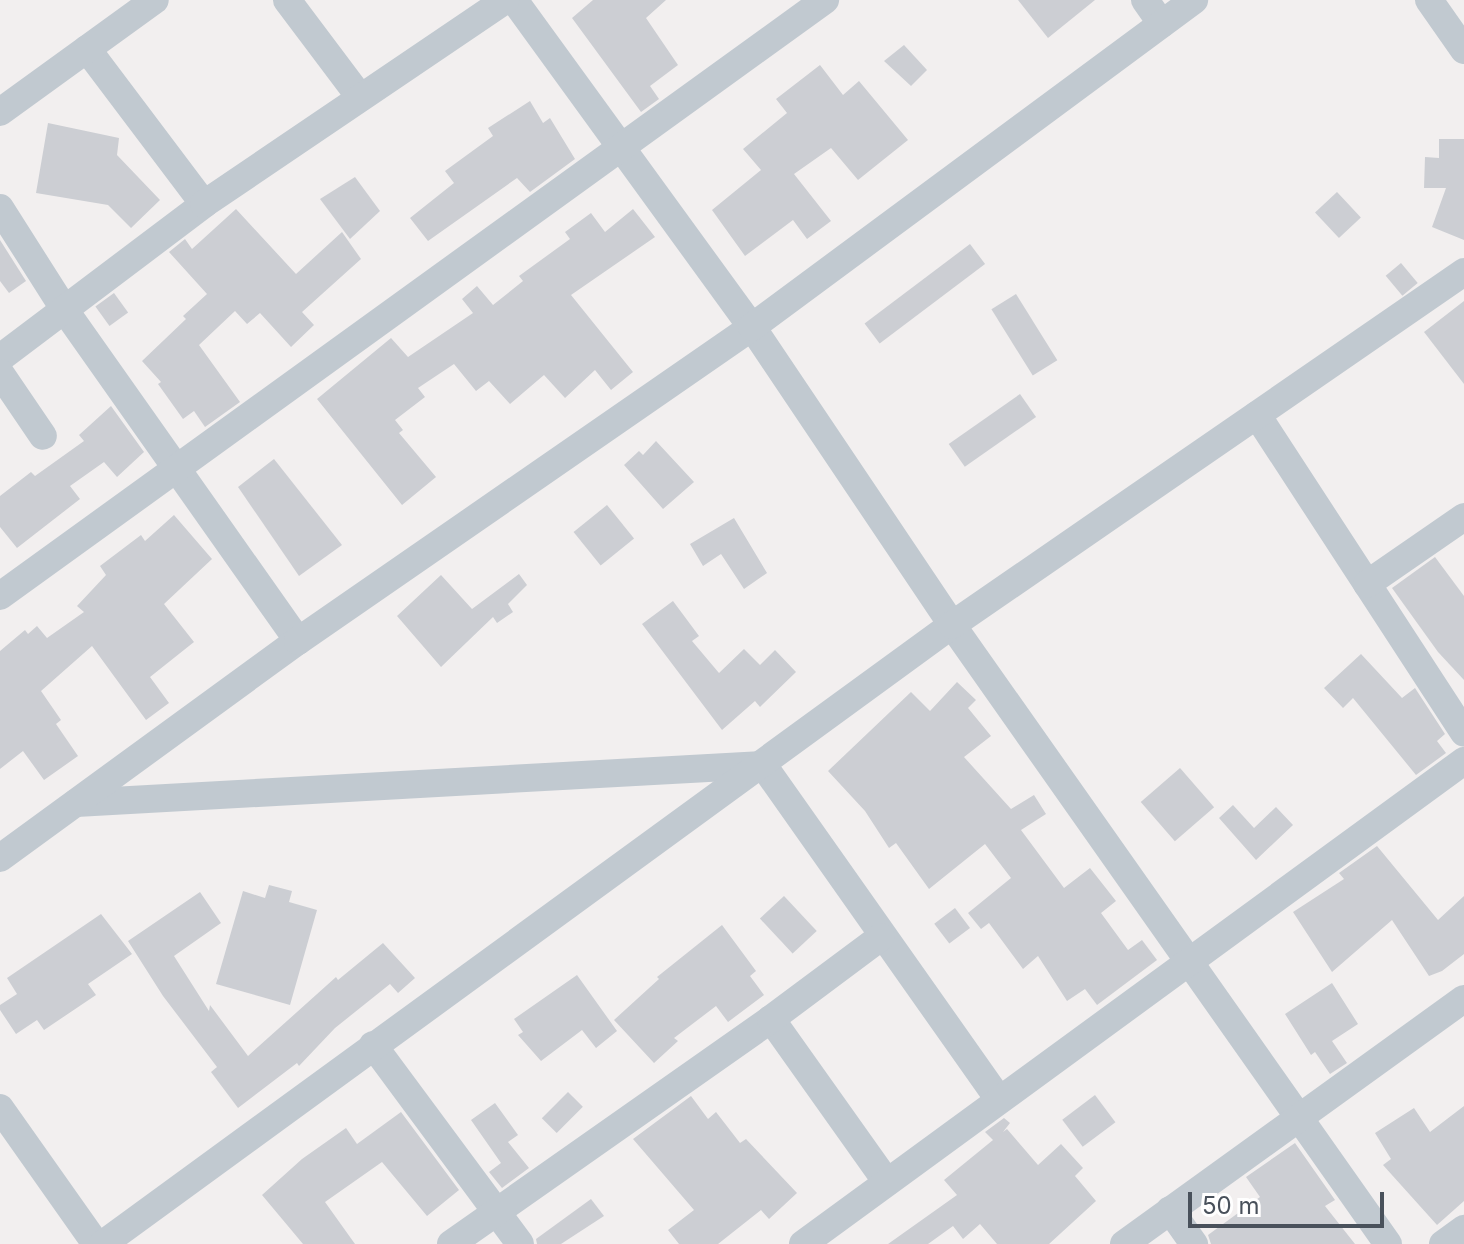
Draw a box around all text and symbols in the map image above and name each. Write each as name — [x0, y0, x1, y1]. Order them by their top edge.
scale bar — [1192, 1176, 1388, 1226]
text: 50 m — [1202, 1191, 1260, 1220]

